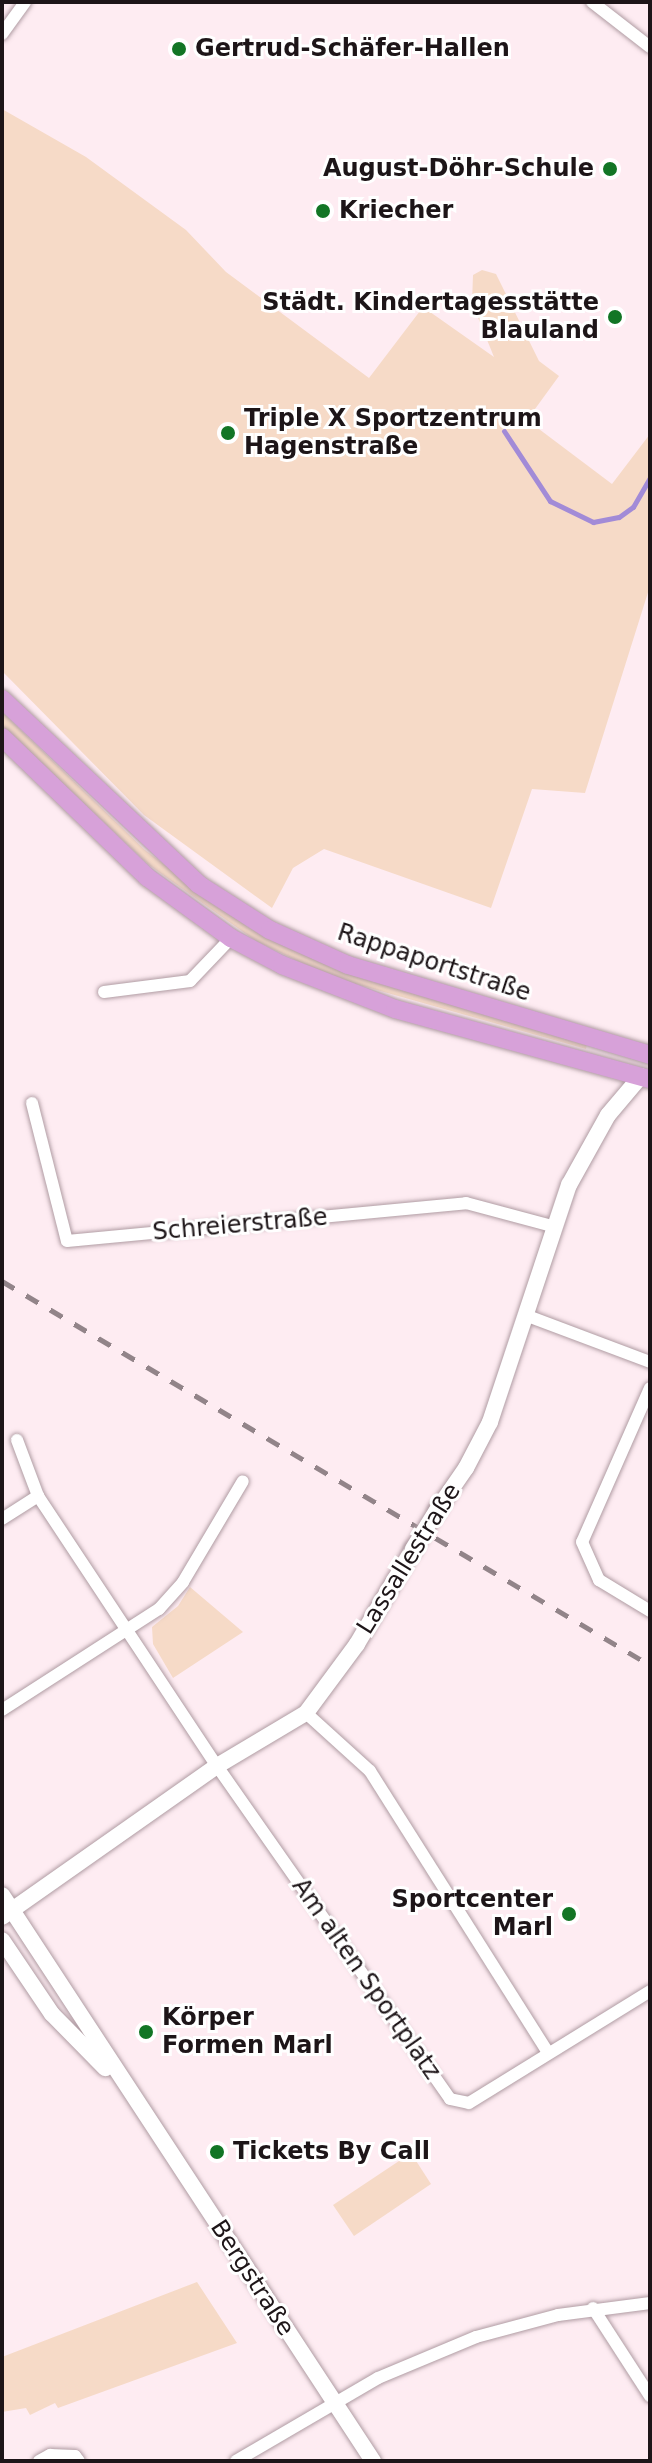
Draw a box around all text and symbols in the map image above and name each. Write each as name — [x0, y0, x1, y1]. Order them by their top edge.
place label: Gertrud-Schäfer-Hallen — [195, 35, 510, 63]
marker: Gertrud-Schäfer-Hallen — [170, 40, 188, 58]
place label: August-Döhr-Schule — [323, 155, 594, 183]
marker: August-Döhr-Schule — [601, 160, 619, 178]
place label: Kriecher — [339, 197, 453, 225]
marker: Kriecher — [314, 202, 332, 220]
place label: Städt. Kindertagesstätte Blauland — [262, 289, 599, 345]
marker: Städt. Kindertagesstätte Blauland — [606, 308, 624, 326]
place label: Triple X Sportzentrum Hagenstraße — [244, 405, 542, 461]
marker: Triple X Sportzentrum Hagenstraße — [219, 424, 237, 442]
street label: Rappaportstraße — [334, 918, 534, 1008]
street label: Schreierstraße — [151, 1203, 329, 1247]
street label: Lassallestraße — [351, 1478, 467, 1640]
street label: Am alten Sportplatz — [286, 1873, 446, 2085]
place label: Sportcenter Marl — [392, 1886, 553, 1942]
marker: Sportcenter Marl — [560, 1905, 578, 1923]
place label: Körper Formen Marl — [162, 2004, 333, 2060]
marker: Körper Formen Marl — [137, 2023, 155, 2041]
place label: Tickets By Call — [233, 2138, 430, 2166]
marker: Tickets By Call — [208, 2143, 226, 2161]
street label: Bergstraße — [204, 2215, 300, 2341]

